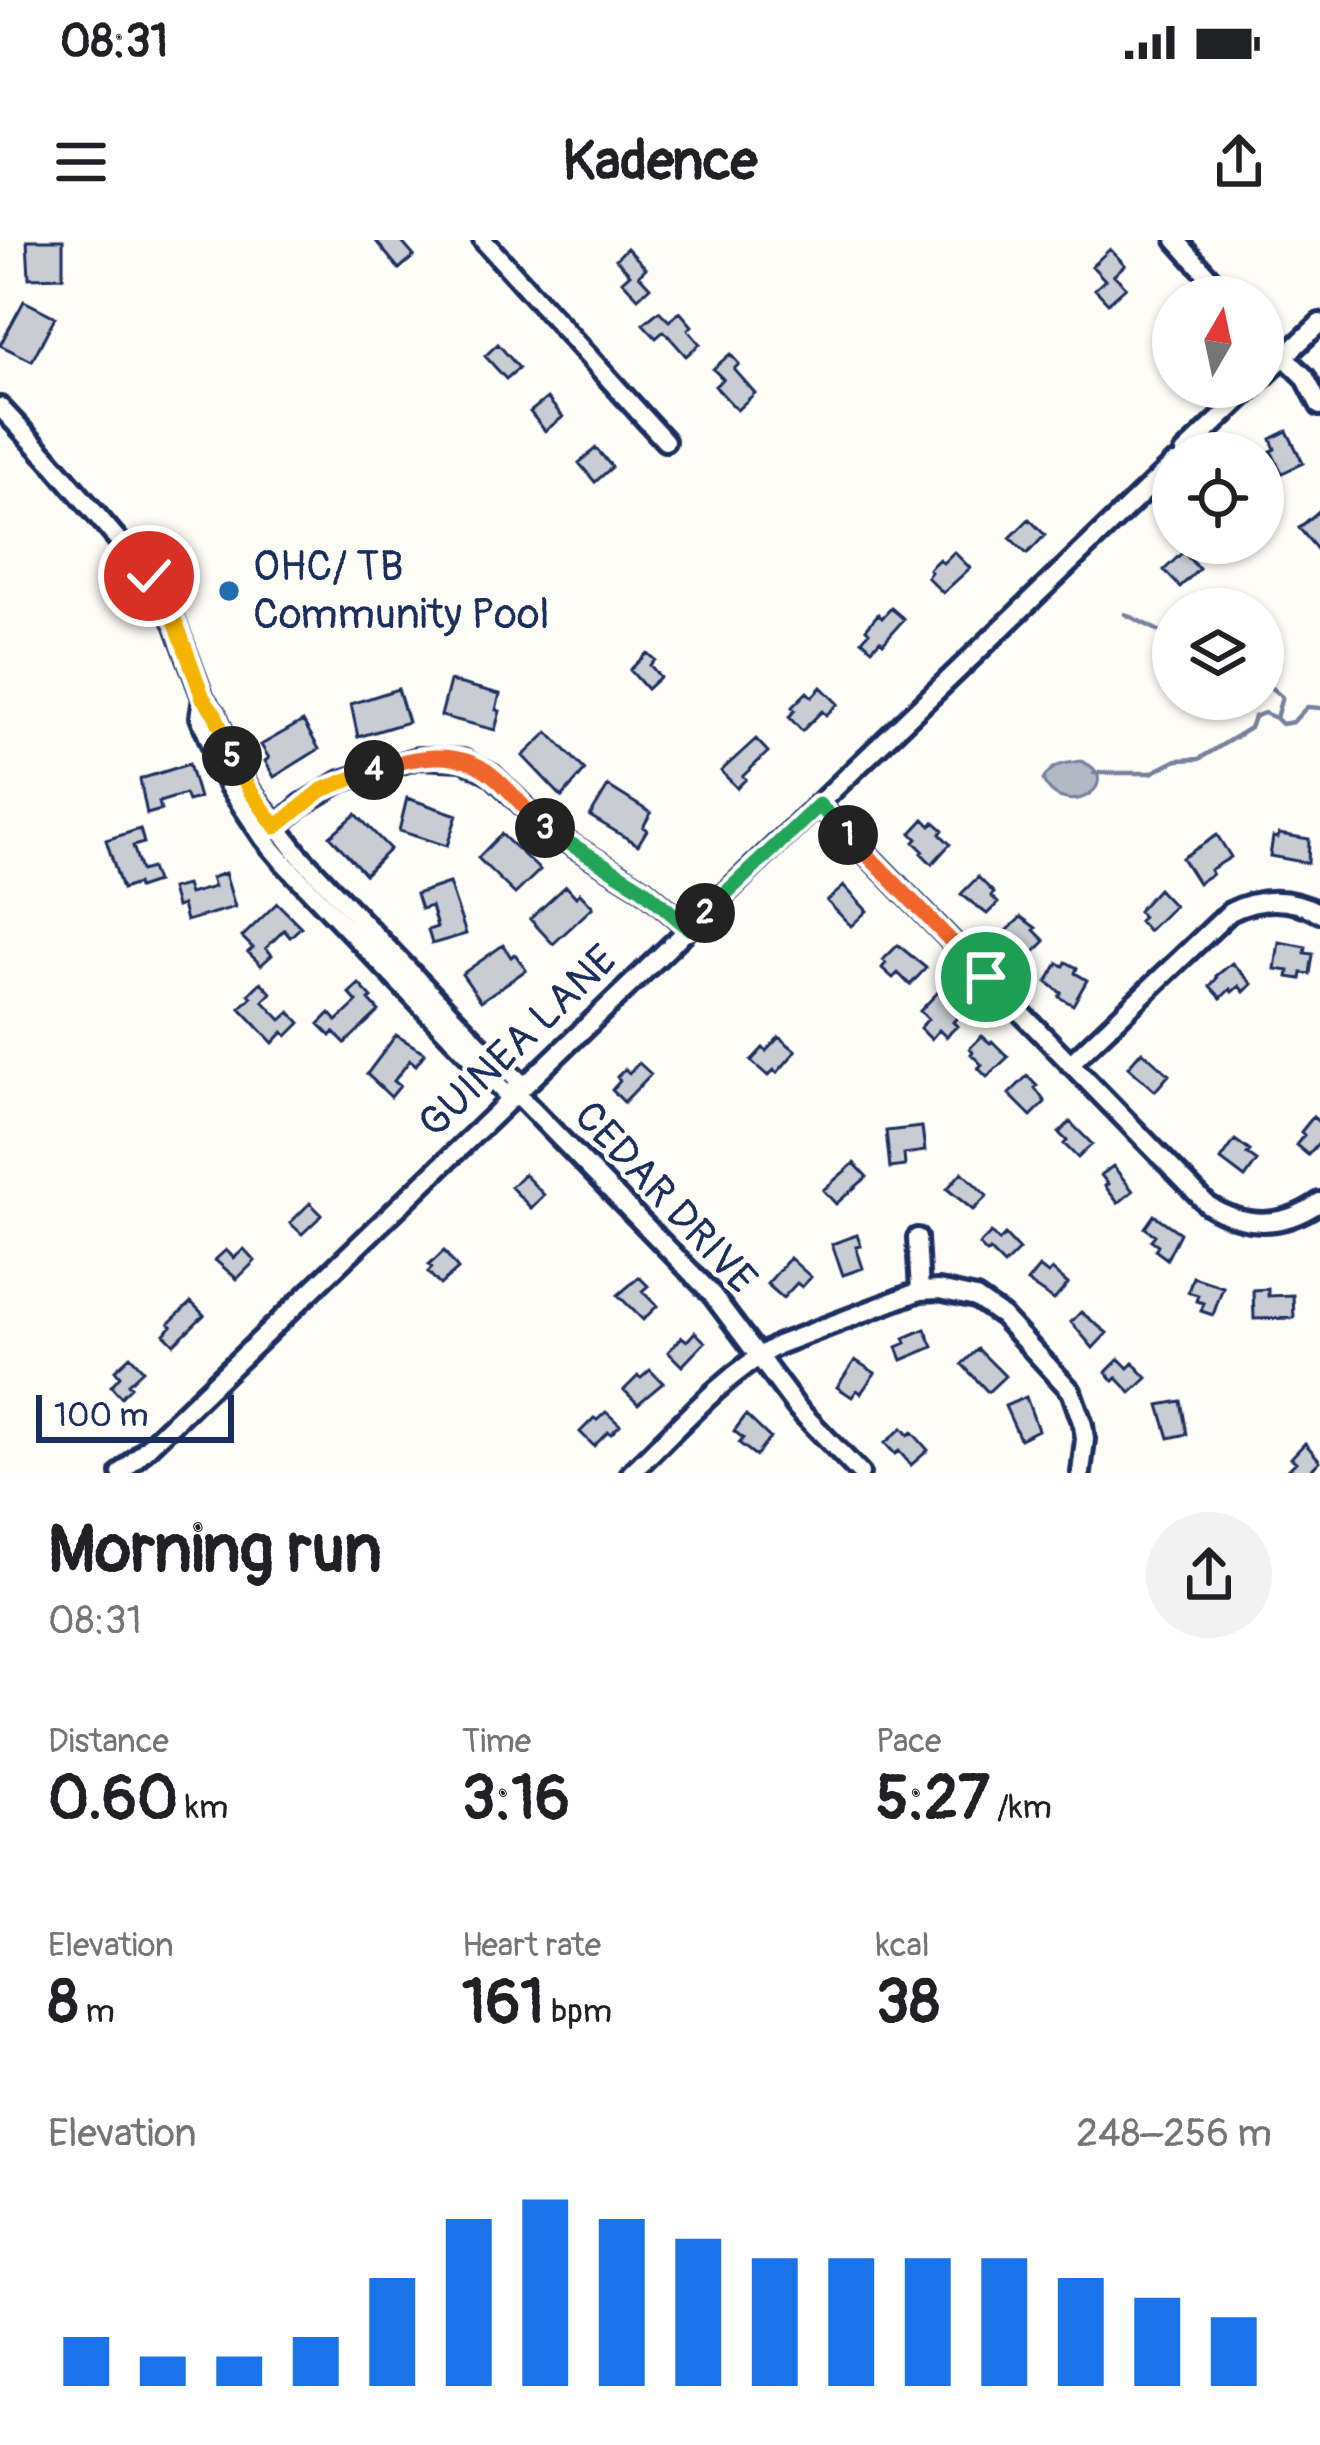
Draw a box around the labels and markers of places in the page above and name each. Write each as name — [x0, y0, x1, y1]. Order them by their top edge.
pin — [98, 525, 200, 627]
place label: OHC/ TB Community Pool — [253, 541, 549, 641]
marker: OHC/ TB Community Pool — [216, 578, 242, 604]
pin: 5 — [202, 726, 262, 786]
pin: 4 — [344, 740, 404, 800]
pin: 3 — [515, 798, 575, 858]
pin: 1 — [818, 805, 878, 865]
pin: 2 — [675, 883, 735, 943]
pin — [935, 926, 1037, 1028]

